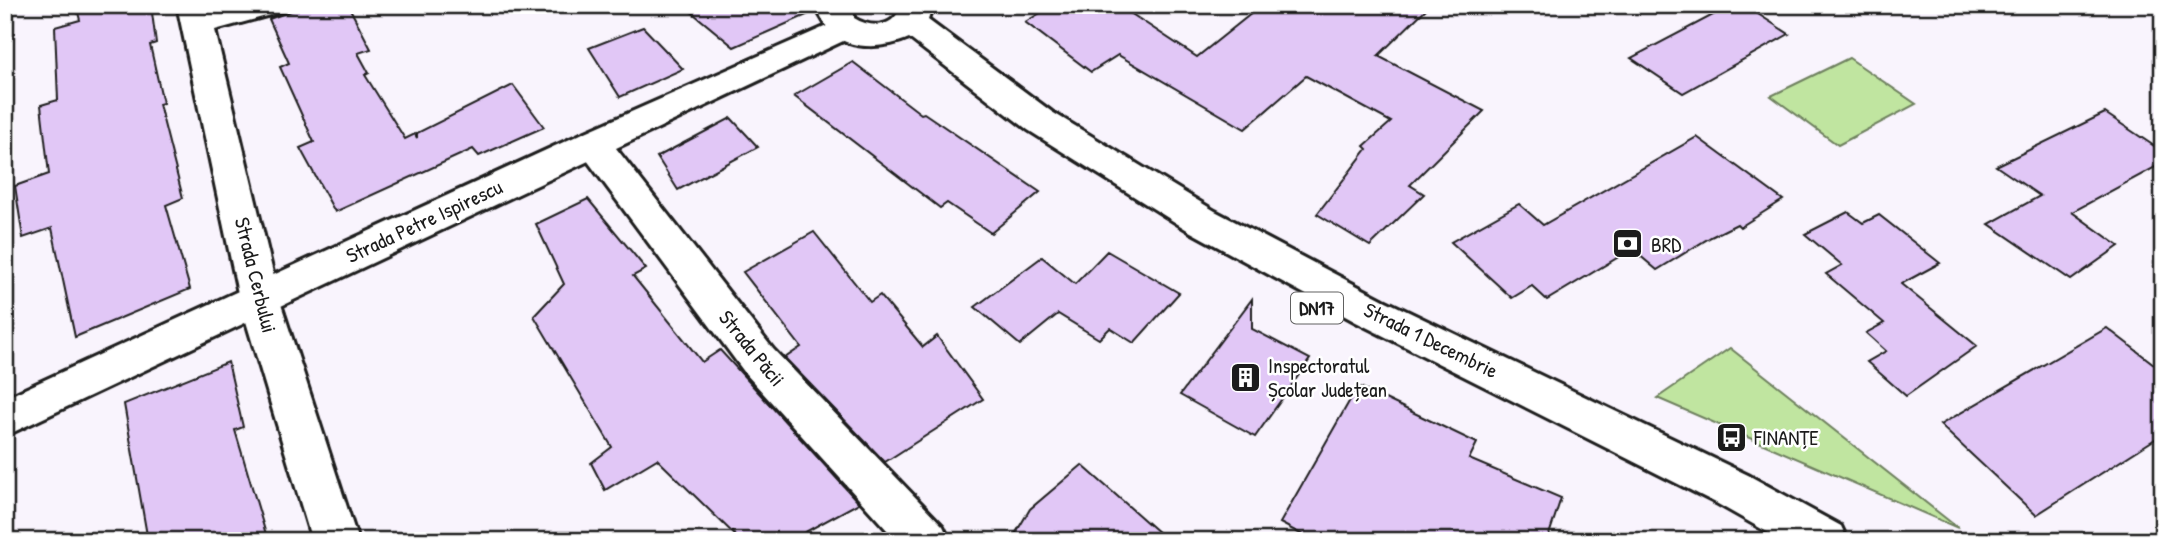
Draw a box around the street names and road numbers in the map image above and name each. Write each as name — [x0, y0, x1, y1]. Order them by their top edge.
street label: Strada Petre Ispirescu — [341, 172, 507, 270]
street label: Strada Cerbului — [228, 214, 284, 336]
road number: DN17 — [1291, 292, 1343, 324]
street label: Strada 1 Decembrie — [1359, 295, 1503, 385]
street label: Strada Păcii — [712, 304, 792, 392]

